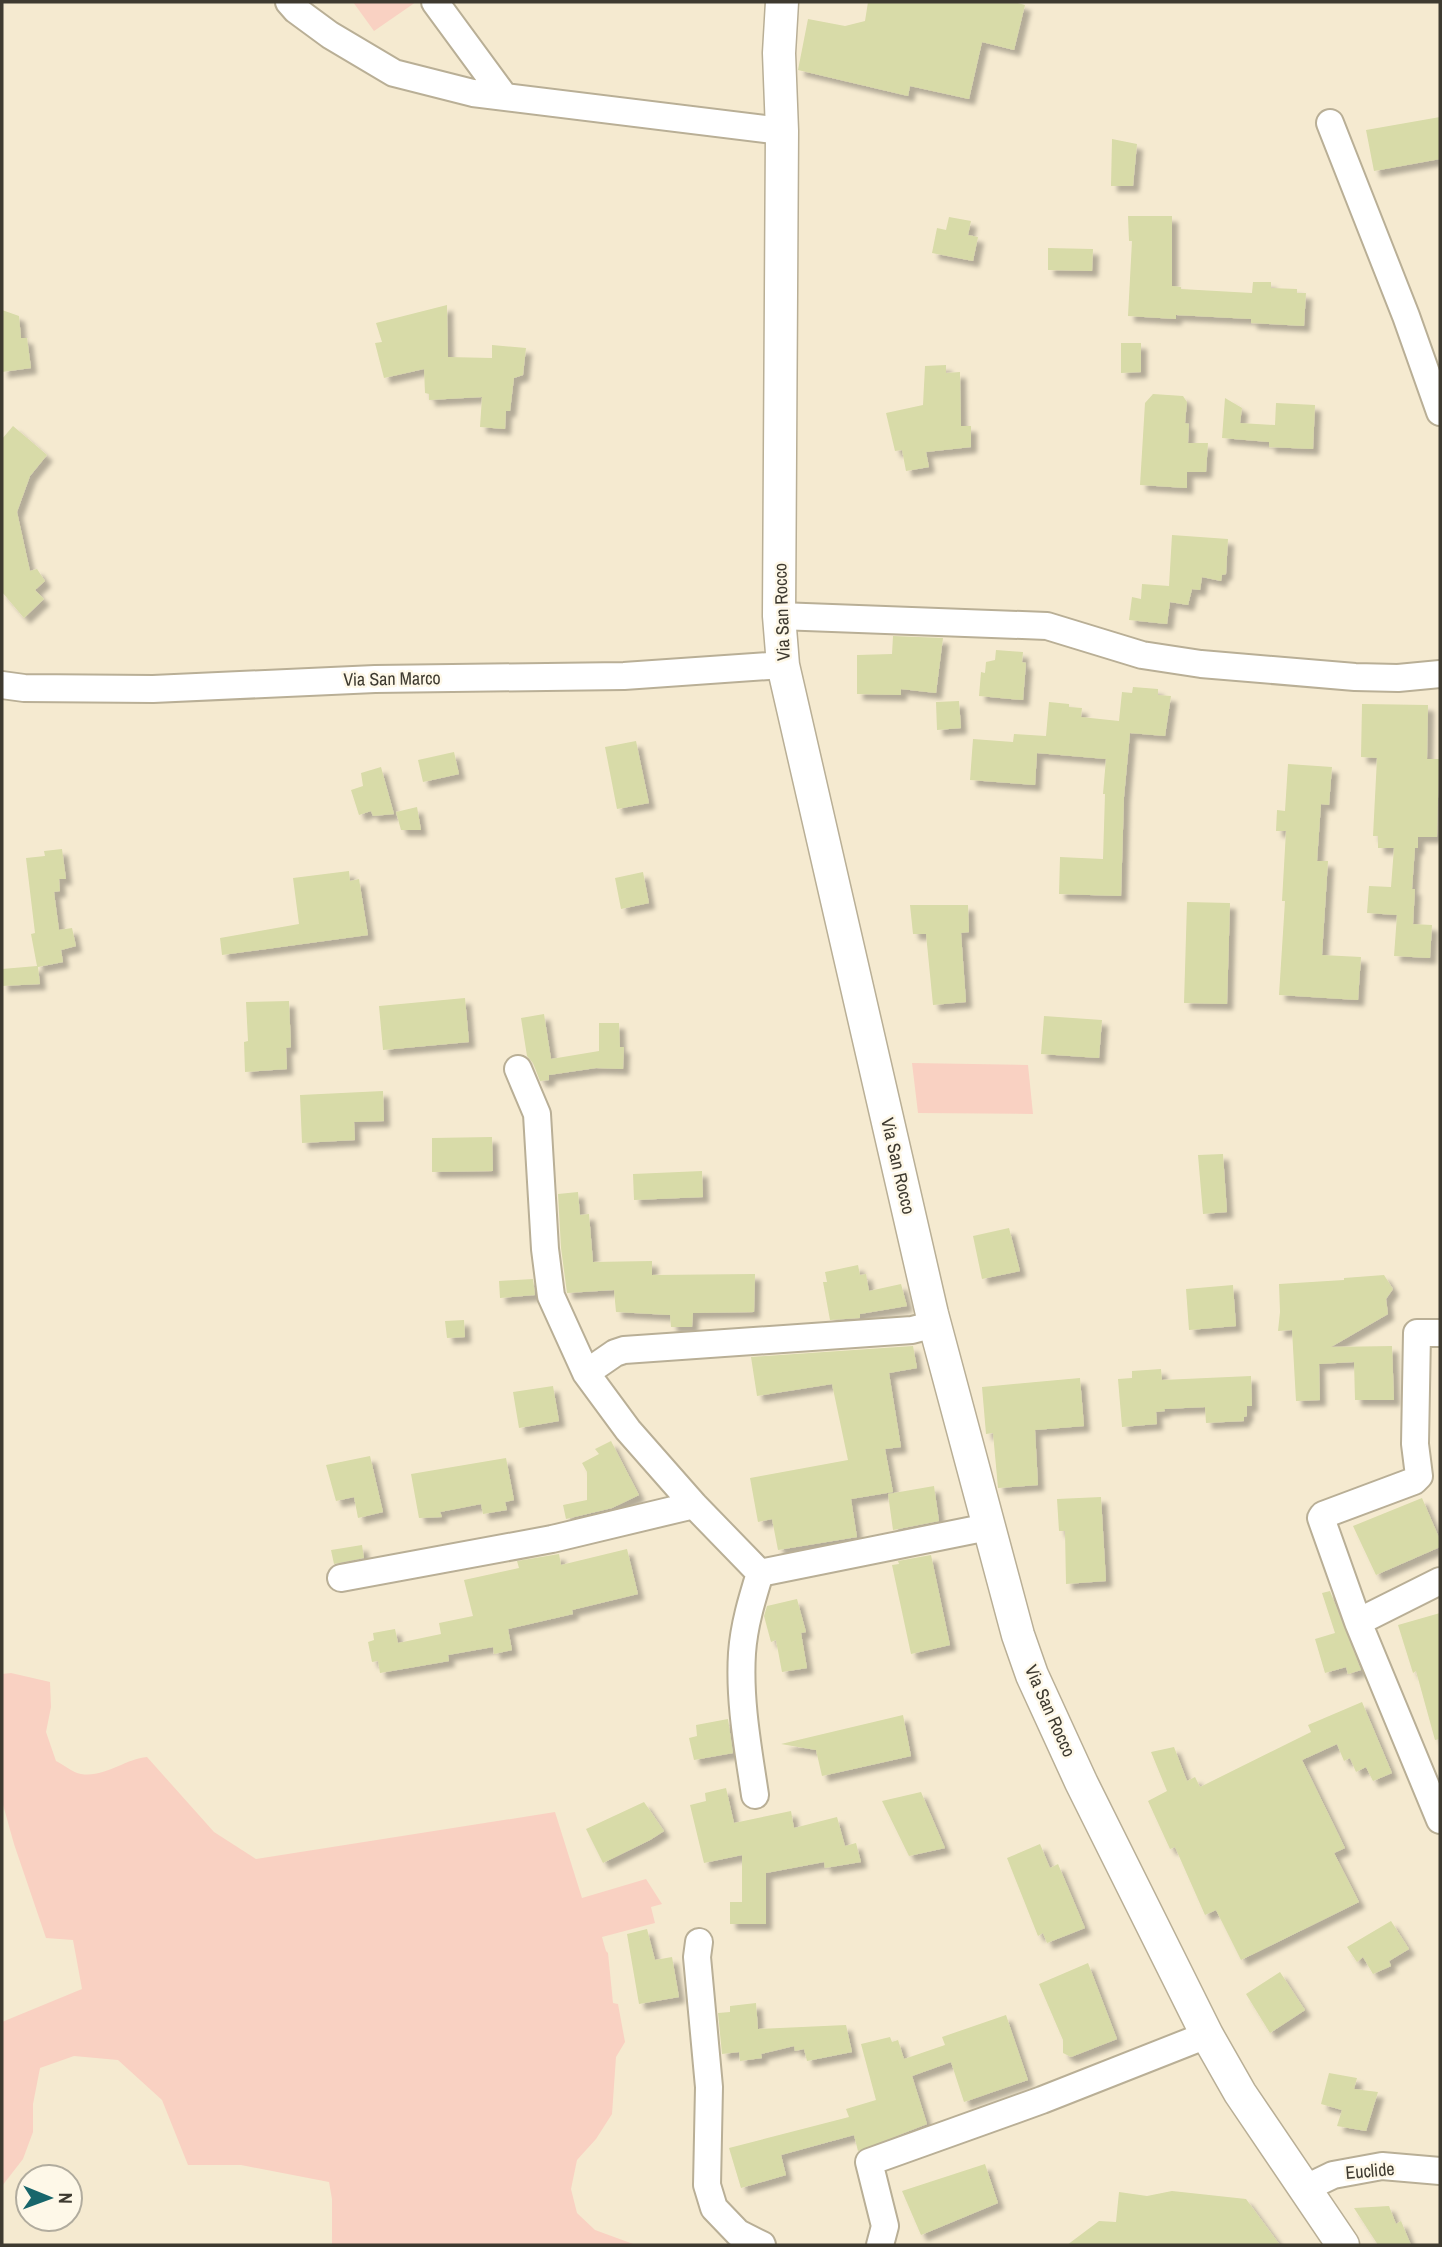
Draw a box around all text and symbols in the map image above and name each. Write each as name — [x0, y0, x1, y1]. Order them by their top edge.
street label: Via San Rocco — [767, 563, 796, 662]
street label: Via San Marco — [343, 665, 441, 692]
street label: Via San Rocco — [875, 1115, 922, 1217]
street label: Via San Rocco — [1019, 1661, 1082, 1761]
street label: Euclide — [1344, 2156, 1396, 2185]
north arrow — [14, 2163, 84, 2233]
text: N — [53, 2192, 79, 2204]

